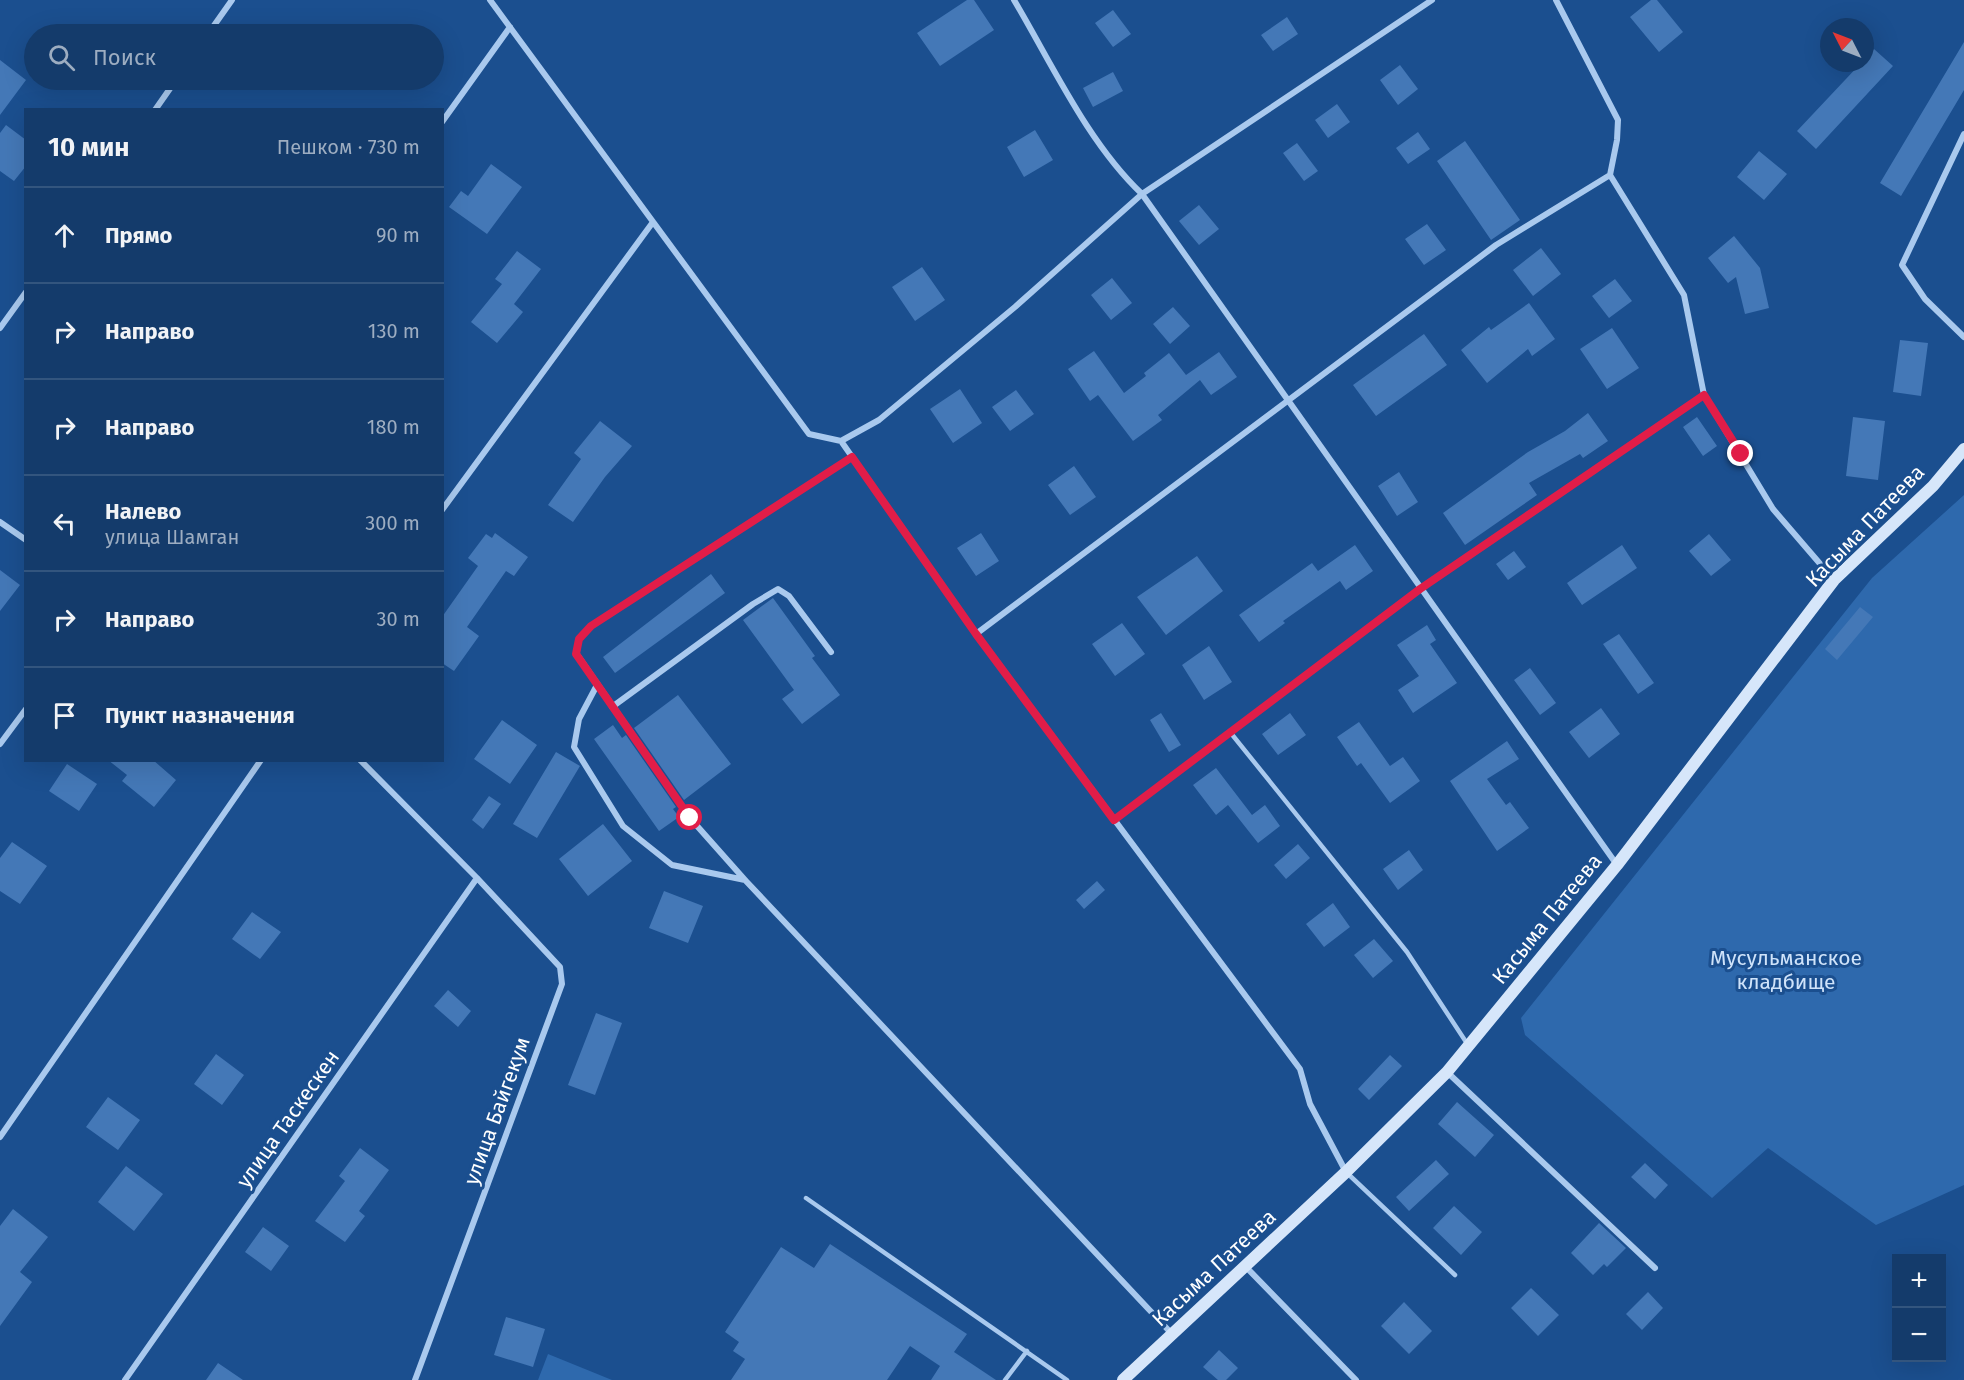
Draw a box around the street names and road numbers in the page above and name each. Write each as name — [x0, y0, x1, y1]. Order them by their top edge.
street label: Касыма Патеева — [1800, 459, 1930, 593]
street label: Касыма Патеева — [1486, 849, 1608, 989]
street label: улица Байгекум — [458, 1034, 536, 1188]
street label: улица Таскескен — [231, 1045, 345, 1193]
street label: Касыма Патеева — [1147, 1204, 1281, 1332]

